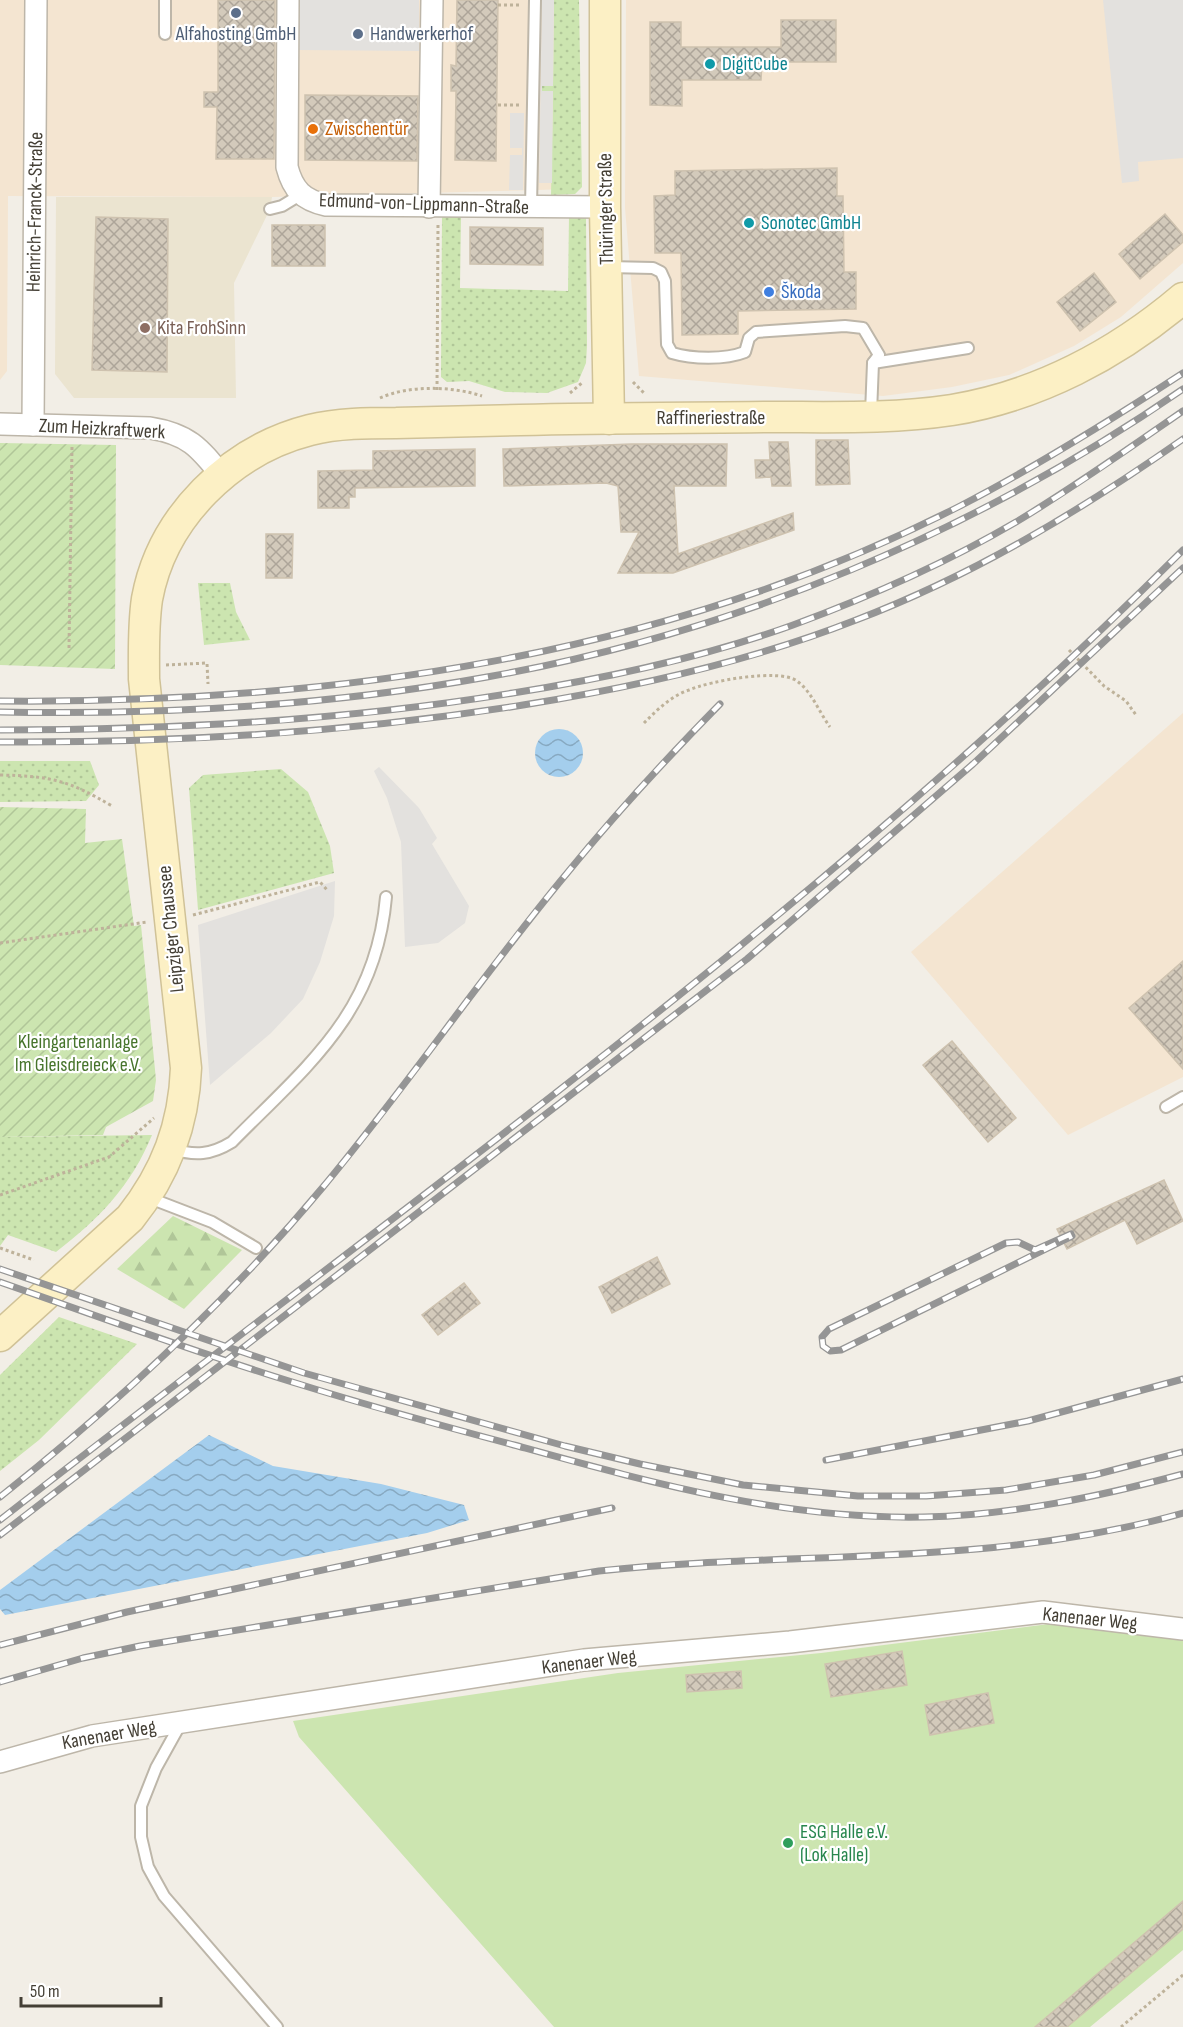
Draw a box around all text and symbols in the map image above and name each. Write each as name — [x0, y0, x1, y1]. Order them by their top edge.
marker: Alfahosting GmbH — [229, 6, 243, 20]
place label: Alfahosting GmbH — [175, 22, 296, 46]
place label: Handwerkerhof — [370, 22, 474, 46]
marker: Handwerkerhof — [351, 27, 365, 41]
place label: DigitCube — [722, 52, 788, 76]
marker: DigitCube — [703, 57, 717, 71]
place label: Zwischentür — [325, 117, 409, 141]
marker: Zwischentür — [306, 122, 320, 136]
street label: Heinrich-Franck-Straße — [22, 132, 48, 292]
street label: Thüringer Straße — [593, 153, 619, 265]
street label: Edmund-von-Lippmann-Straße — [319, 188, 529, 220]
place label: Sonotec GmbH — [761, 211, 861, 235]
marker: Sonotec GmbH — [742, 216, 756, 230]
place label: Škoda — [781, 280, 821, 304]
marker: Škoda — [762, 285, 776, 299]
place label: Kita FrohSinn — [157, 316, 246, 340]
marker: Kita FrohSinn — [138, 321, 152, 335]
street label: Raffineriestraße — [657, 406, 765, 430]
street label: Zum Heizkraftwerk — [38, 414, 166, 444]
street label: Leipziger Chaussee — [152, 864, 190, 994]
park label: Kleingartenanlage Im Gleisdreieck e.V. — [15, 1030, 141, 1077]
street label: Kanenaer Weg — [1041, 1602, 1139, 1636]
street label: Kanenaer Weg — [540, 1644, 638, 1680]
street label: Kanenaer Weg — [60, 1715, 158, 1755]
place label: ESG Halle e.V. (Lok Halle) — [800, 1820, 888, 1867]
marker: ESG Halle e.V. (Lok Halle) — [781, 1836, 795, 1850]
scale bar — [21, 1970, 160, 2008]
text: 50 m — [30, 1981, 60, 2002]

